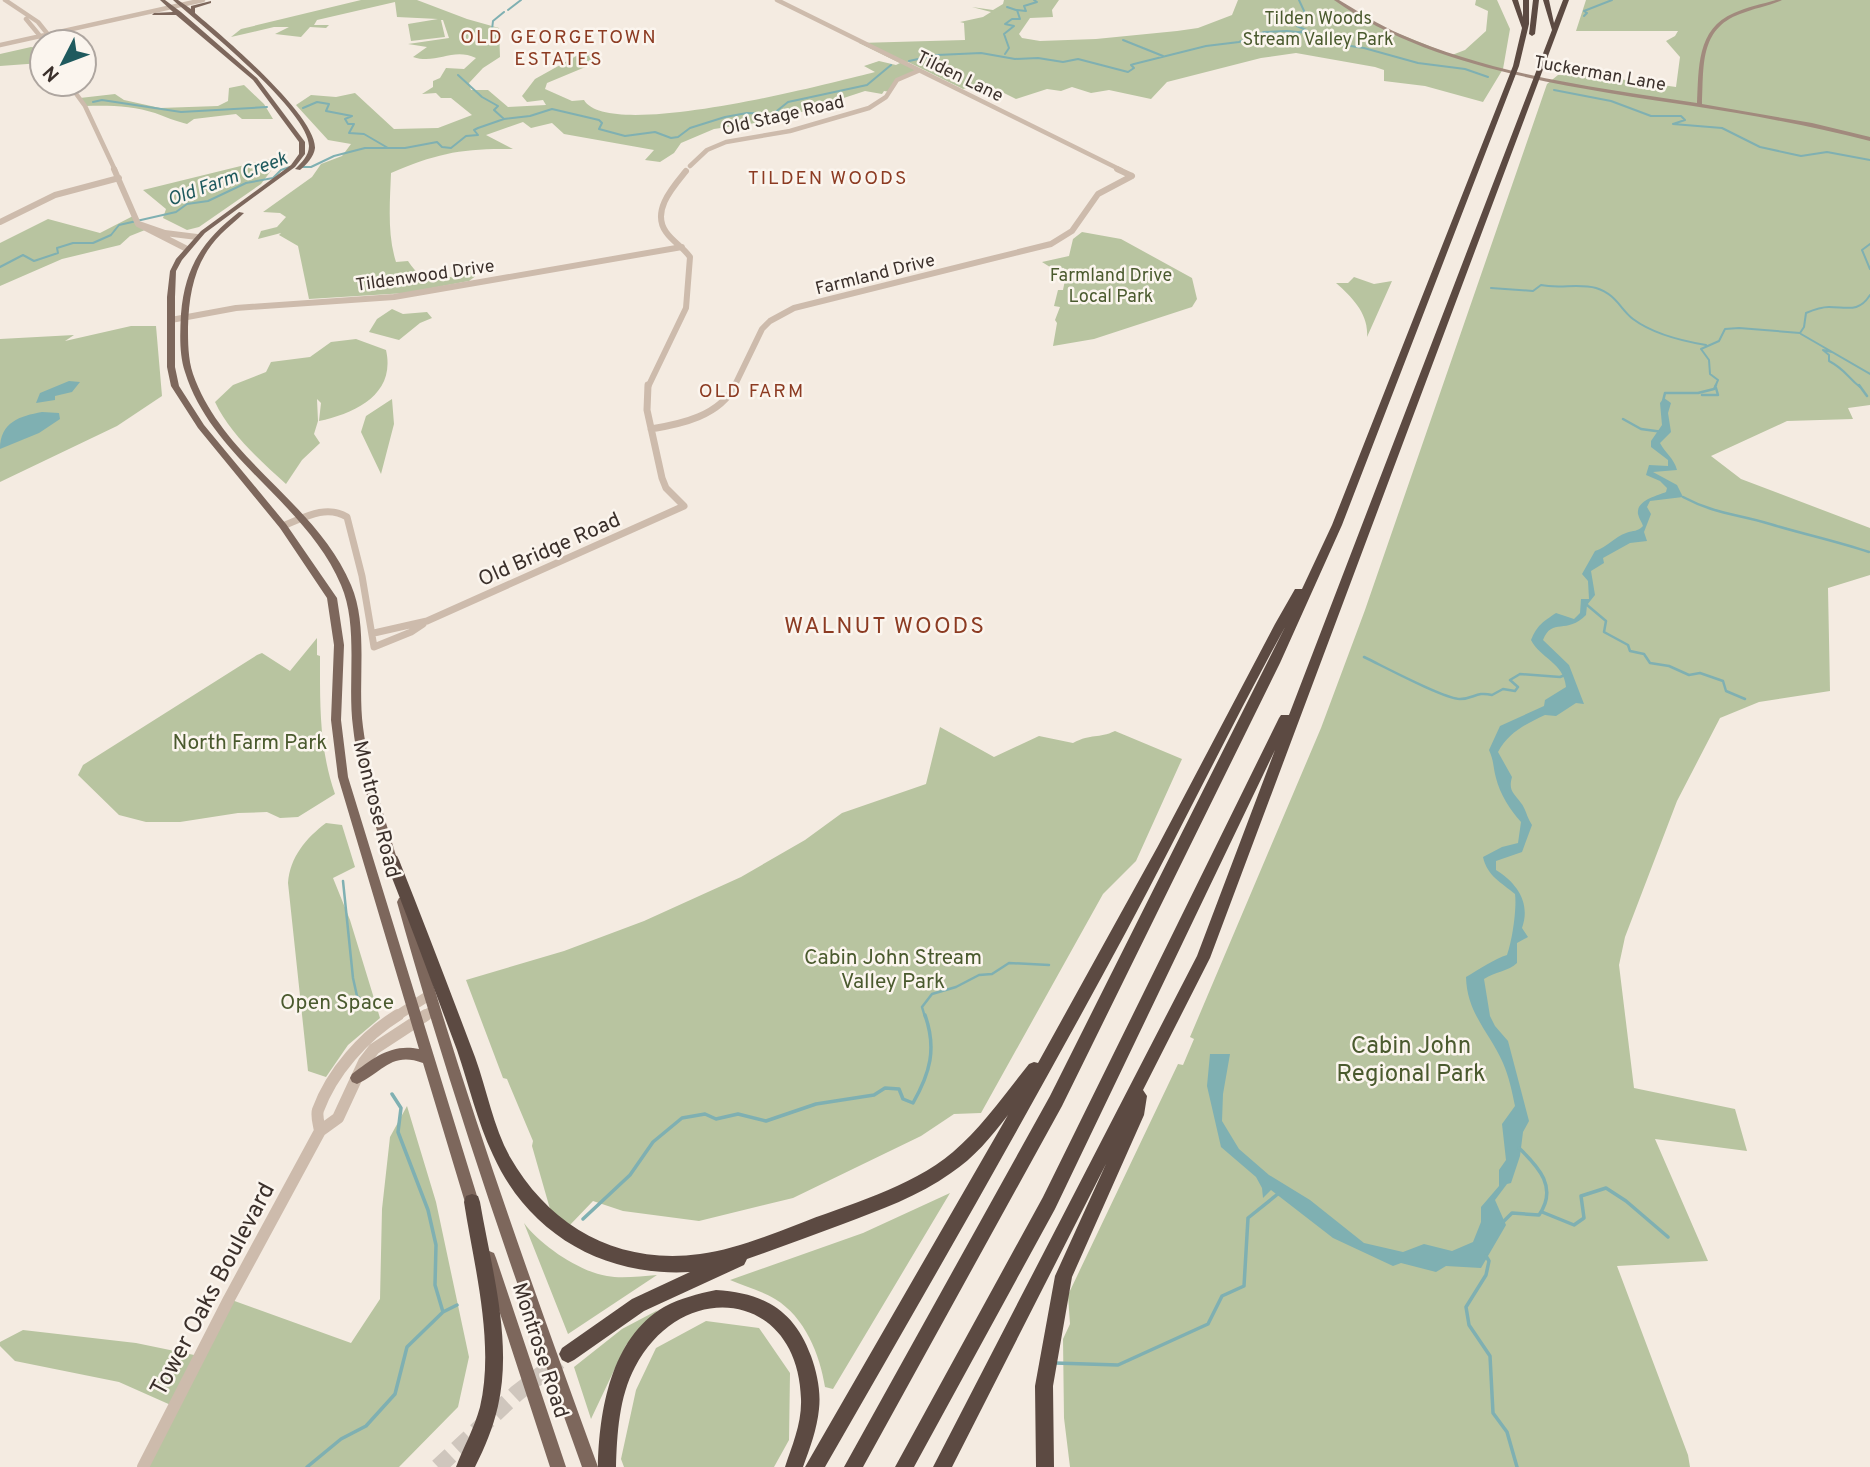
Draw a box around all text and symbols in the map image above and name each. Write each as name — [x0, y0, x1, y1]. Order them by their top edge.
park label: Tilden Woods Stream Valley Park — [1243, 8, 1393, 52]
district label: OLD GEORGETOWN ESTATES — [460, 26, 658, 72]
north arrow — [28, 28, 98, 98]
street label: Tilden Lane — [912, 46, 1007, 108]
street label: Tuckerman Lane — [1532, 52, 1668, 97]
text: N — [38, 60, 65, 86]
street label: Old Stage Road — [720, 91, 847, 142]
water label: Old Farm Creek — [164, 147, 291, 213]
district label: TILDEN WOODS — [748, 167, 908, 191]
street label: Farmland Drive — [813, 249, 938, 301]
street label: Tildenwood Drive — [354, 255, 496, 298]
park label: Farmland Drive Local Park — [1050, 265, 1172, 309]
district label: OLD FARM — [699, 380, 805, 404]
street label: Old Bridge Road — [474, 507, 625, 594]
district label: WALNUT WOODS — [784, 613, 986, 642]
park label: North Farm Park — [173, 730, 327, 757]
street label: Montrose Road — [345, 738, 406, 881]
park label: Cabin John Stream Valley Park — [804, 945, 982, 996]
park label: Open Space — [280, 990, 394, 1017]
park label: Cabin John Regional Park — [1336, 1032, 1486, 1090]
street label: Tower Oaks Boulevard — [145, 1178, 283, 1402]
street label: Montrose Road — [505, 1279, 574, 1422]

